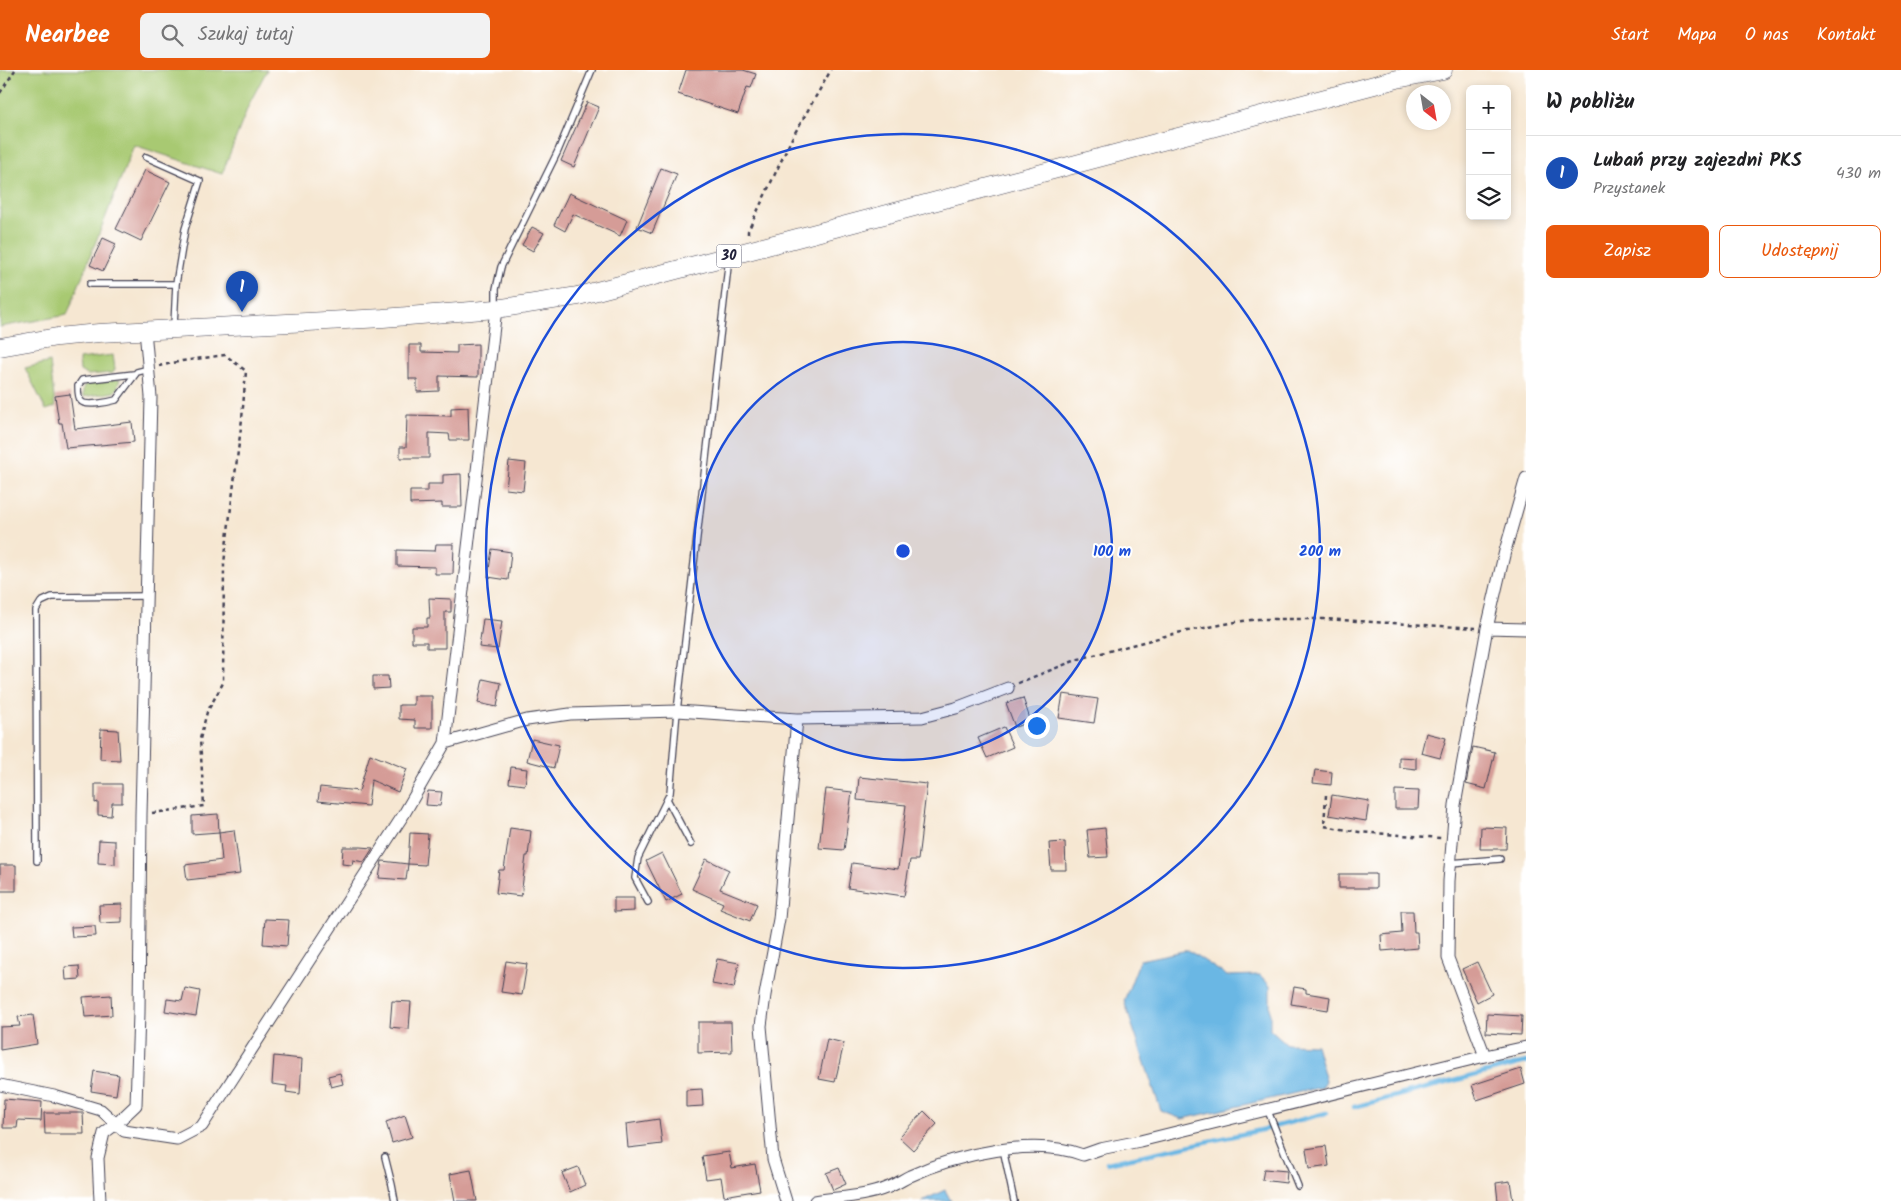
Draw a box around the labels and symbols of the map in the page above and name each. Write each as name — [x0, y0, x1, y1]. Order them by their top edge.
north arrow — [1406, 85, 1451, 130]
road number: 30 — [716, 245, 742, 268]
pin: 1 — [226, 271, 258, 312]
text: 100 m — [1093, 540, 1131, 564]
text: 200 m — [1299, 540, 1341, 564]
centre of rings — [894, 542, 912, 560]
your location — [1024, 713, 1050, 739]

